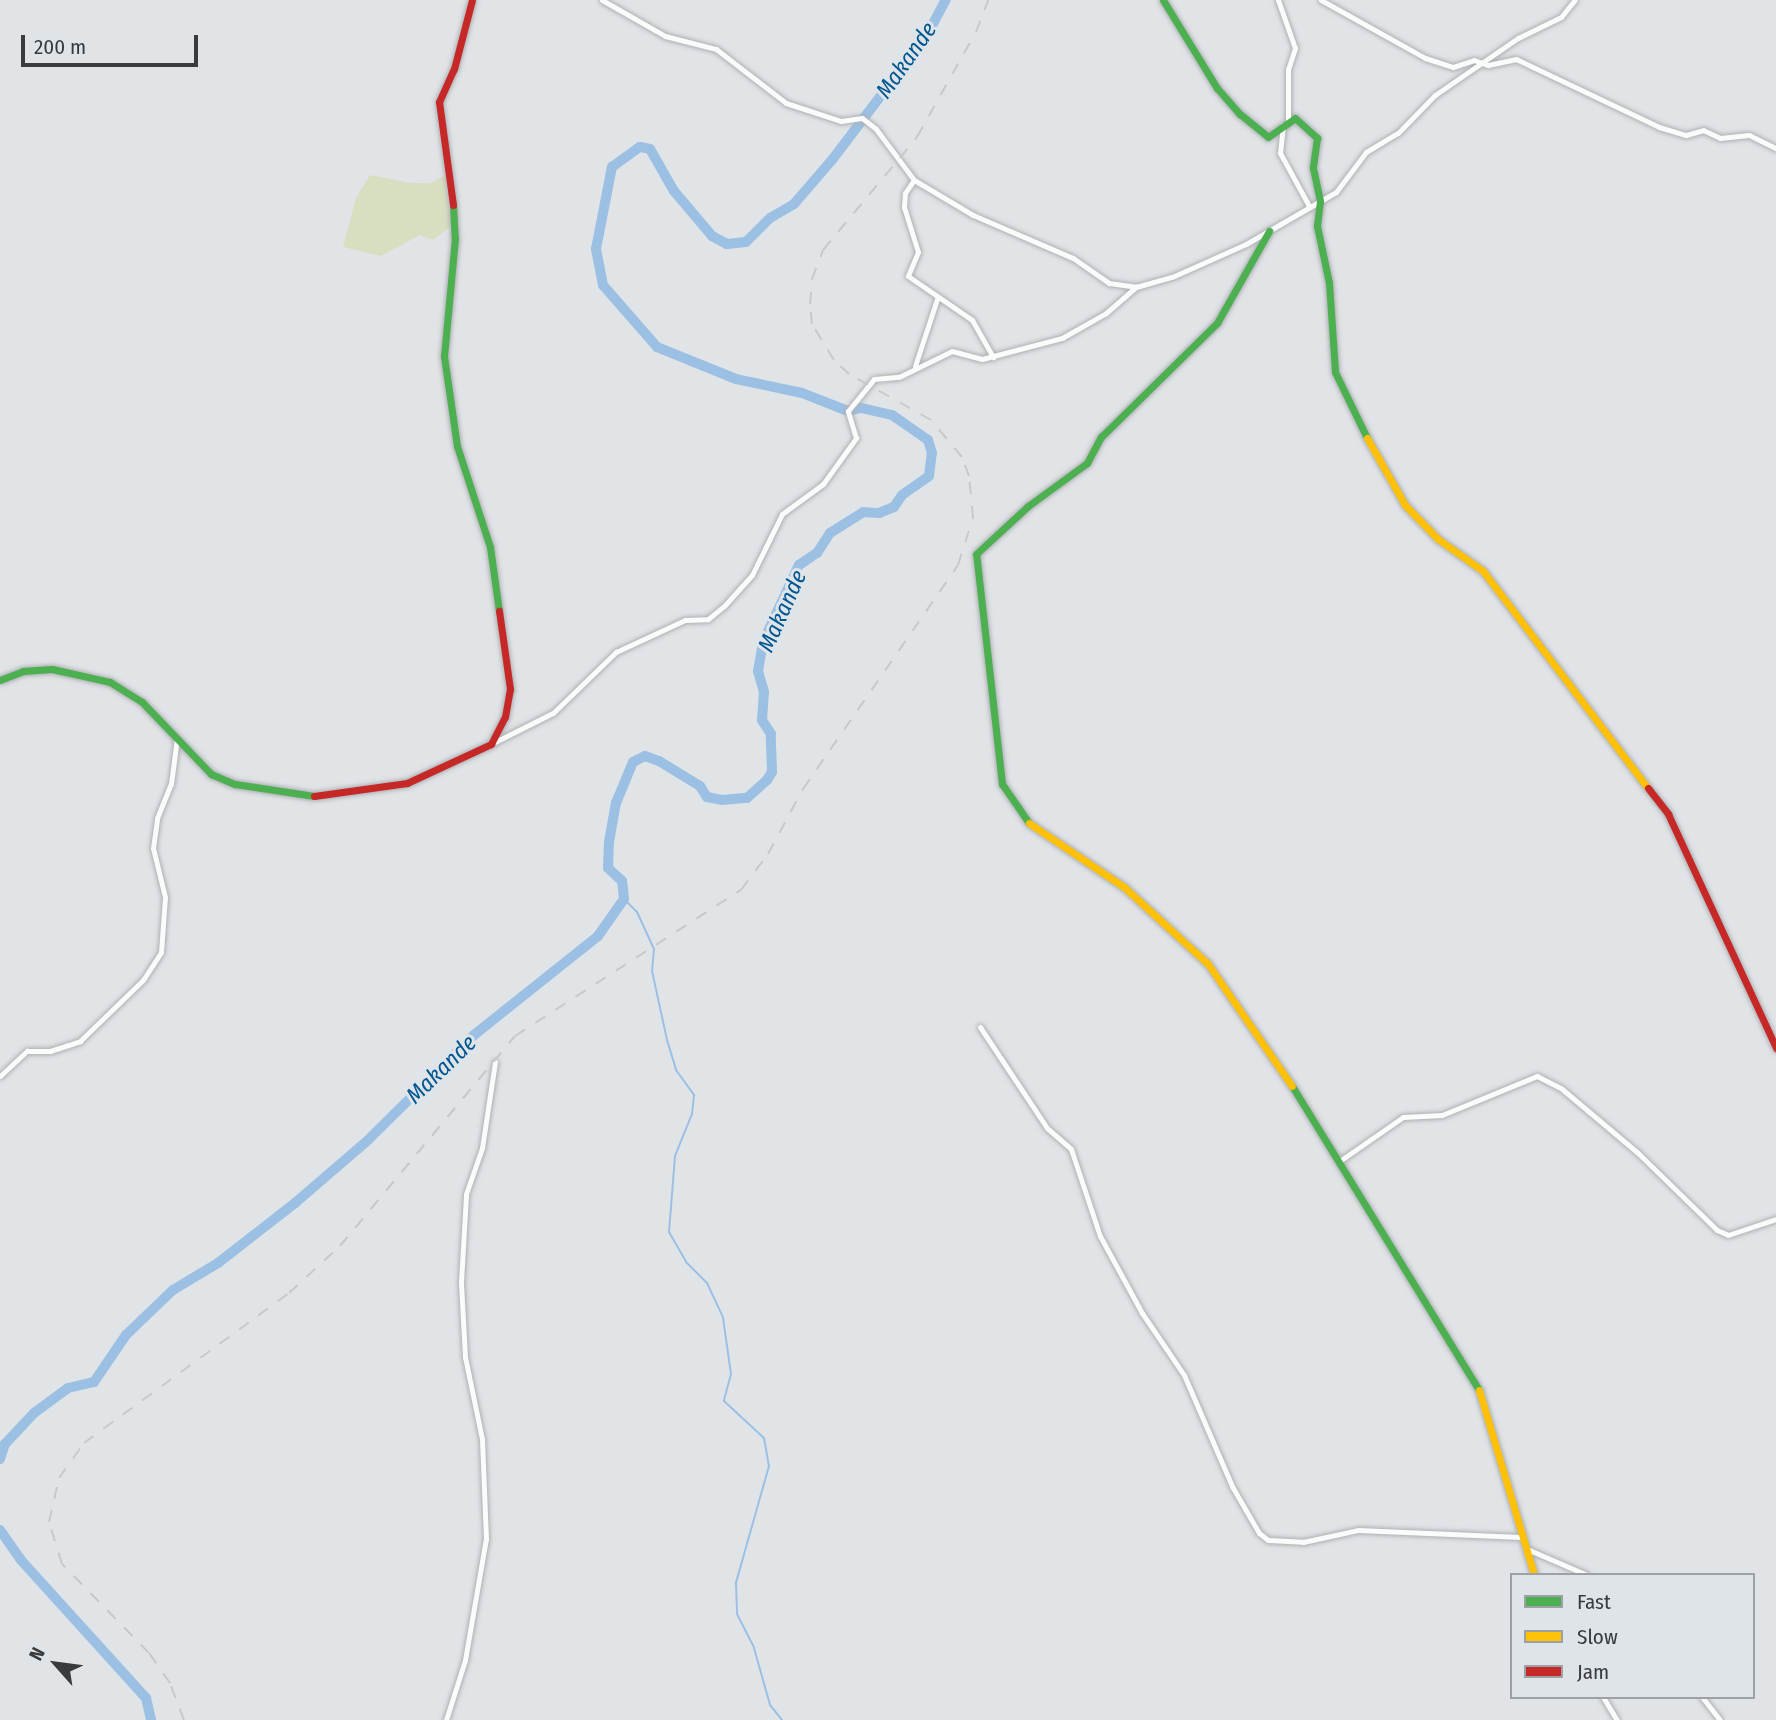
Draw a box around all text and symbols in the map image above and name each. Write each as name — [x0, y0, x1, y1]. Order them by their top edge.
water label: Makande — [870, 17, 942, 103]
scale bar — [24, 21, 201, 65]
text: 200 m — [34, 34, 86, 60]
water label: Makande — [752, 566, 812, 656]
water label: Makande — [400, 1029, 482, 1109]
legend — [1510, 1573, 1755, 1699]
text: Fast — [1577, 1589, 1611, 1615]
text: Slow — [1577, 1624, 1618, 1650]
north arrow — [21, 1629, 91, 1699]
text: N — [24, 1643, 50, 1664]
text: Jam — [1577, 1659, 1609, 1685]

